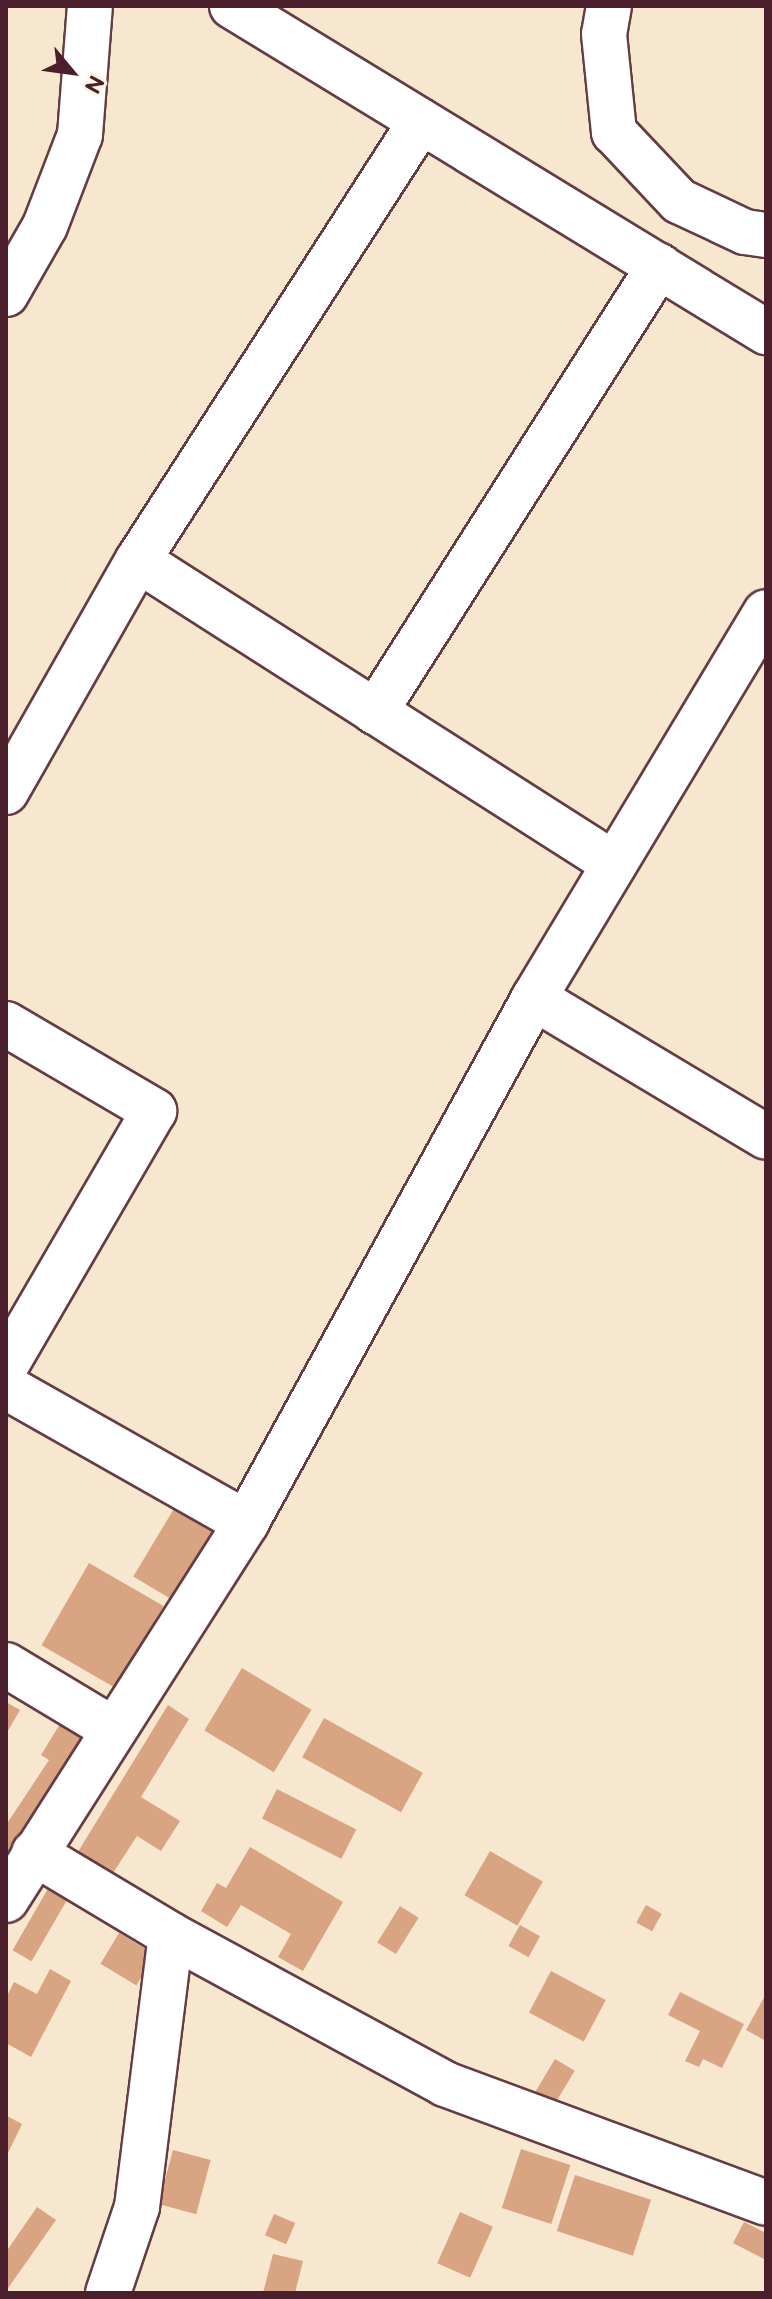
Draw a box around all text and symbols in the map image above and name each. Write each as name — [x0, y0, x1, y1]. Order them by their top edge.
north arrow — [32, 32, 112, 112]
text: N — [78, 70, 109, 98]

